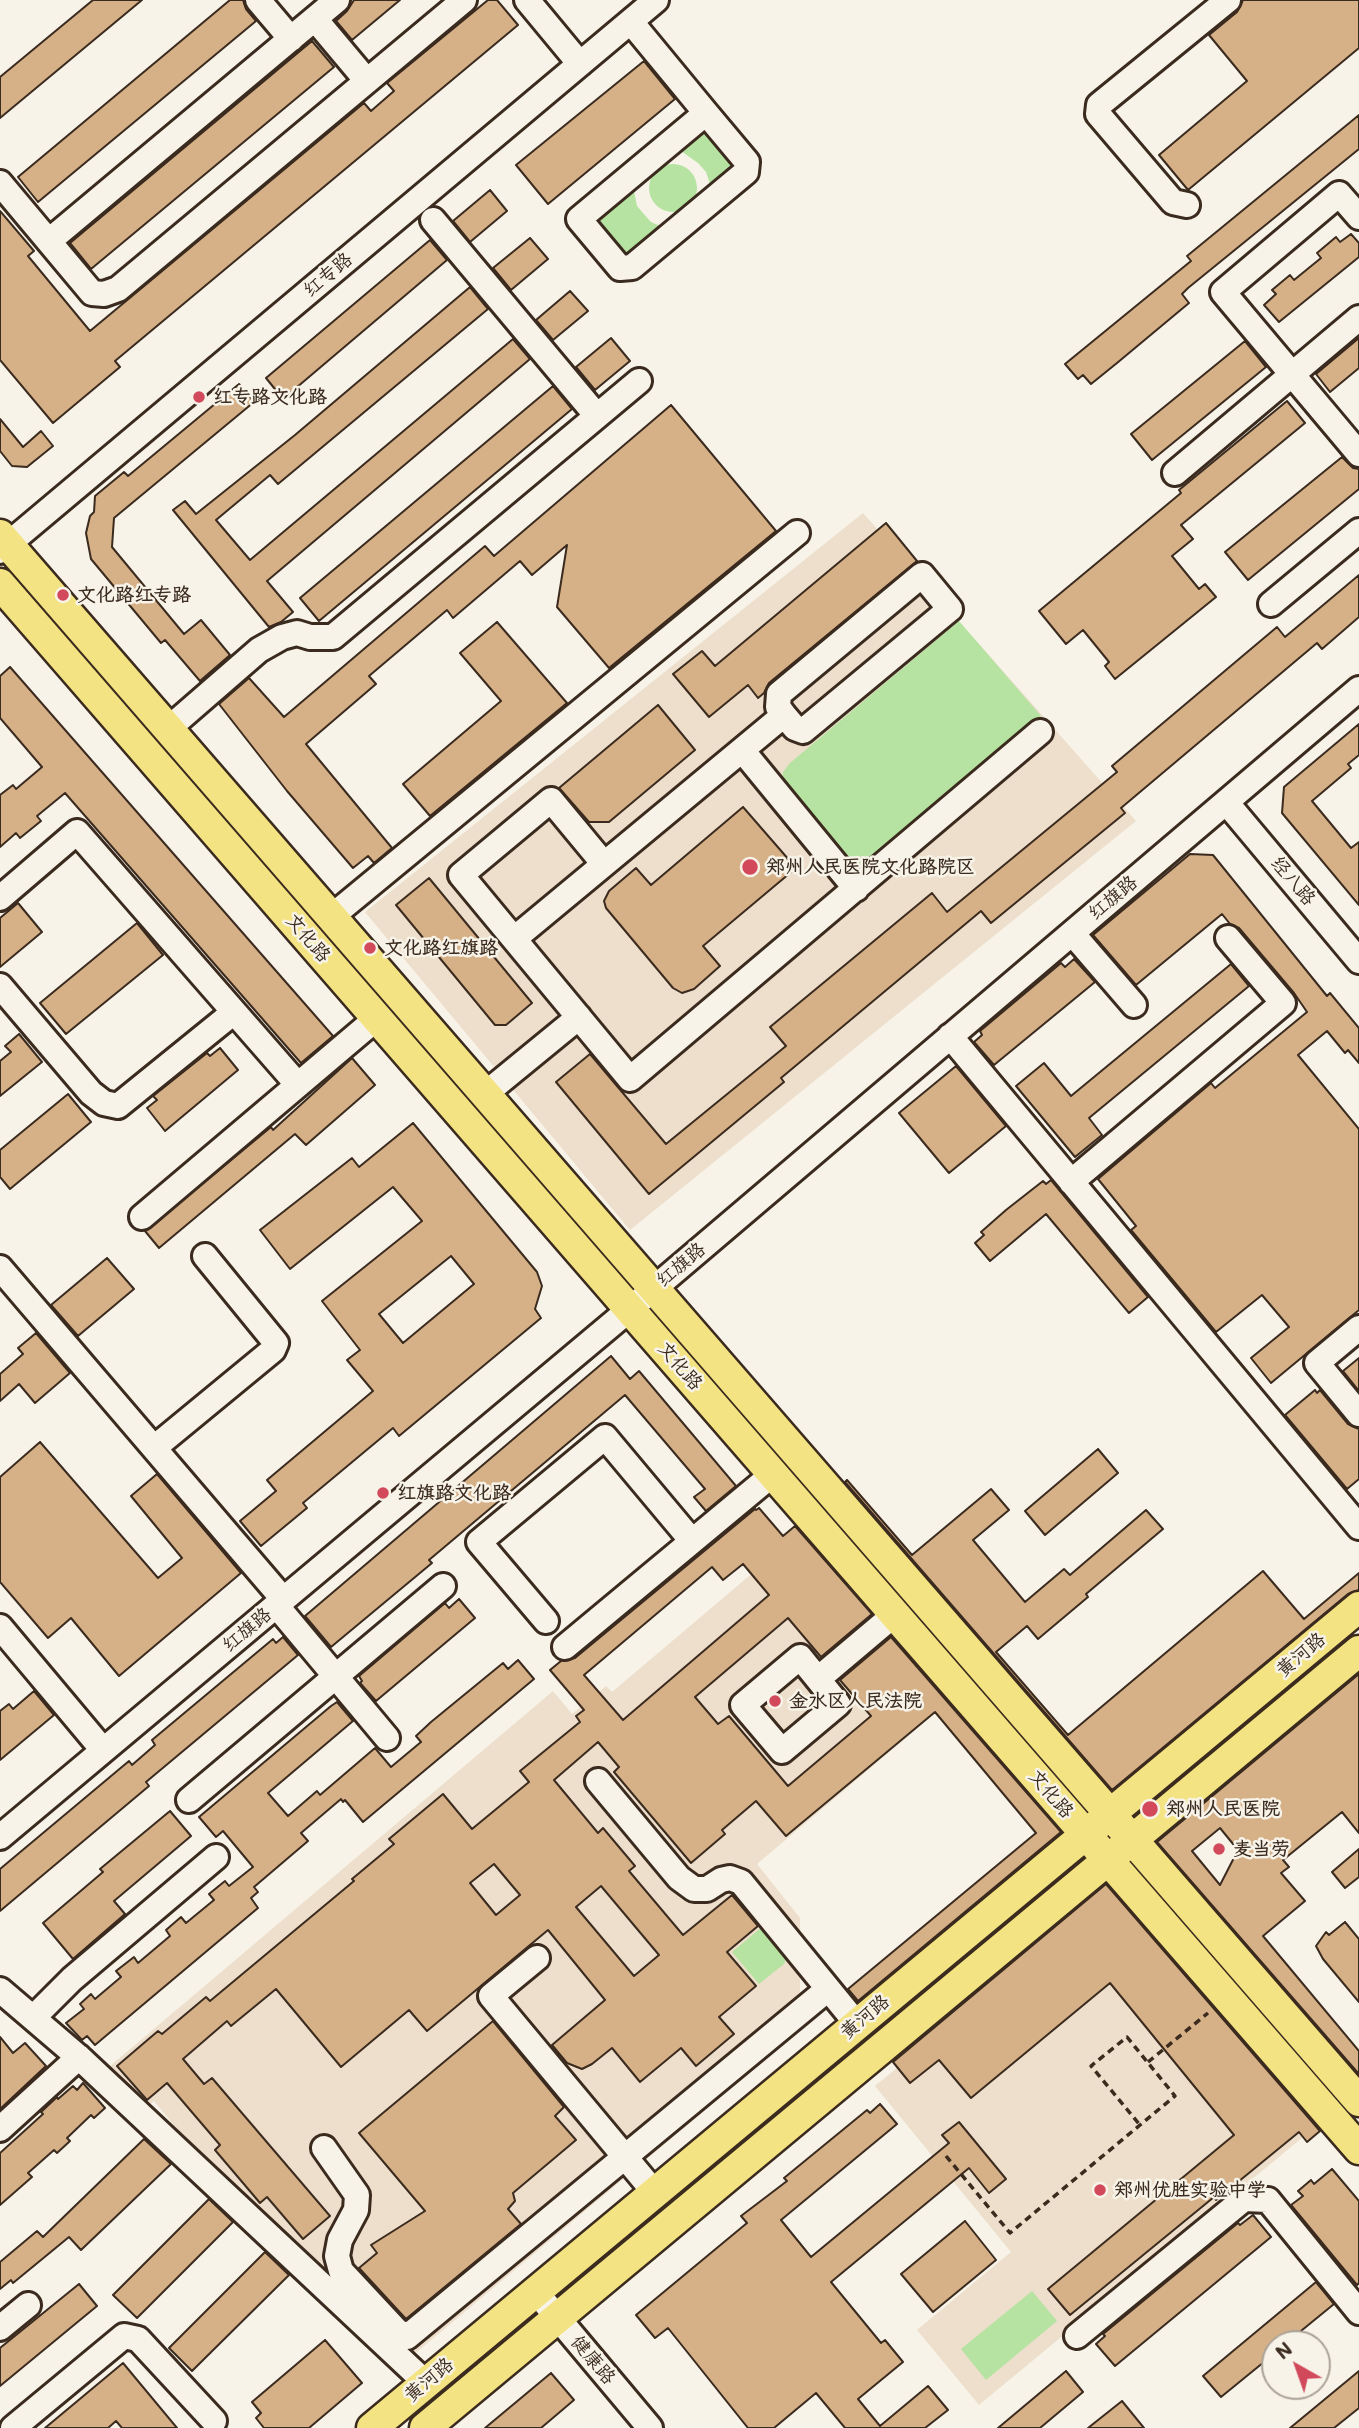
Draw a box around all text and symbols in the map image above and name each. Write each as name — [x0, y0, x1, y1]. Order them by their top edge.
street label: 红专路 — [299, 248, 357, 302]
place label: 红专路文化路 — [213, 386, 327, 408]
marker: 红专路文化路 — [191, 389, 207, 405]
place label: 文化路红专路 — [77, 584, 191, 606]
marker: 文化路红专路 — [55, 587, 71, 603]
street label: 经八路 — [1266, 852, 1320, 910]
place label: 郑州人民医院文化路院区 — [766, 856, 975, 878]
marker: 郑州人民医院文化路院区 — [740, 857, 760, 877]
street label: 红旗路 — [1084, 871, 1142, 925]
street label: 文化路 — [281, 909, 335, 967]
place label: 文化路红旗路 — [384, 937, 498, 959]
marker: 文化路红旗路 — [362, 940, 378, 956]
street label: 红旗路 — [652, 1238, 710, 1292]
street label: 文化路 — [653, 1337, 707, 1395]
place label: 红旗路文化路 — [397, 1482, 511, 1504]
marker: 红旗路文化路 — [375, 1485, 391, 1501]
street label: 红旗路 — [218, 1603, 276, 1657]
street label: 黄河路 — [1272, 1628, 1330, 1682]
place label: 金水区人民法院 — [789, 1690, 922, 1712]
marker: 金水区人民法院 — [767, 1693, 783, 1709]
street label: 文化路 — [1024, 1765, 1078, 1823]
place label: 郑州人民医院 — [1166, 1798, 1280, 1820]
marker: 郑州人民医院 — [1140, 1799, 1160, 1819]
place label: 麦当劳 — [1233, 1838, 1290, 1860]
marker: 麦当劳 — [1211, 1841, 1227, 1857]
street label: 黄河路 — [836, 1990, 894, 2044]
place label: 郑州优胜实验中学 — [1114, 2179, 1266, 2201]
marker: 郑州优胜实验中学 — [1092, 2182, 1108, 2198]
north arrow — [1261, 2330, 1331, 2400]
street label: 健康路 — [566, 2331, 620, 2389]
text: N — [1270, 2336, 1297, 2364]
street label: 黄河路 — [400, 2353, 458, 2407]

